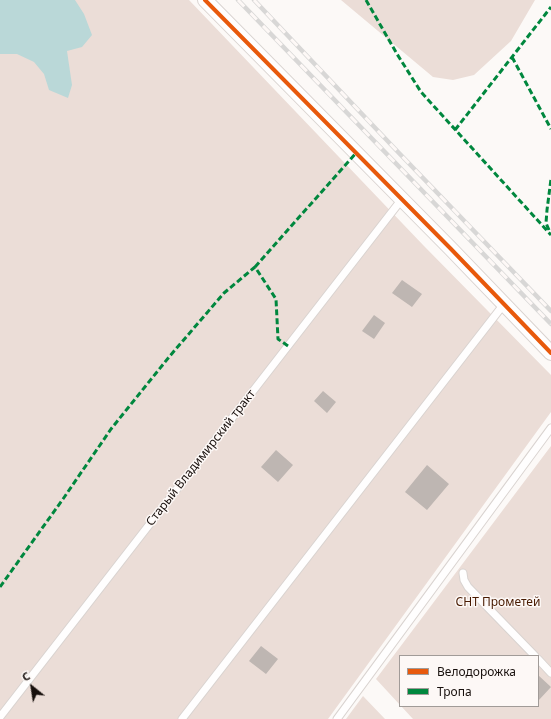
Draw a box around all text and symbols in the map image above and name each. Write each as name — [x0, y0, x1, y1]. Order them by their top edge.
street label: Старый Владимирский тракт — [143, 387, 259, 529]
park label: СНТ Прометей — [456, 596, 540, 610]
legend — [399, 655, 539, 707]
text: Велодорожка — [437, 663, 516, 680]
north arrow — [12, 667, 52, 707]
text: С — [19, 668, 33, 684]
text: Тропа — [437, 683, 472, 700]

